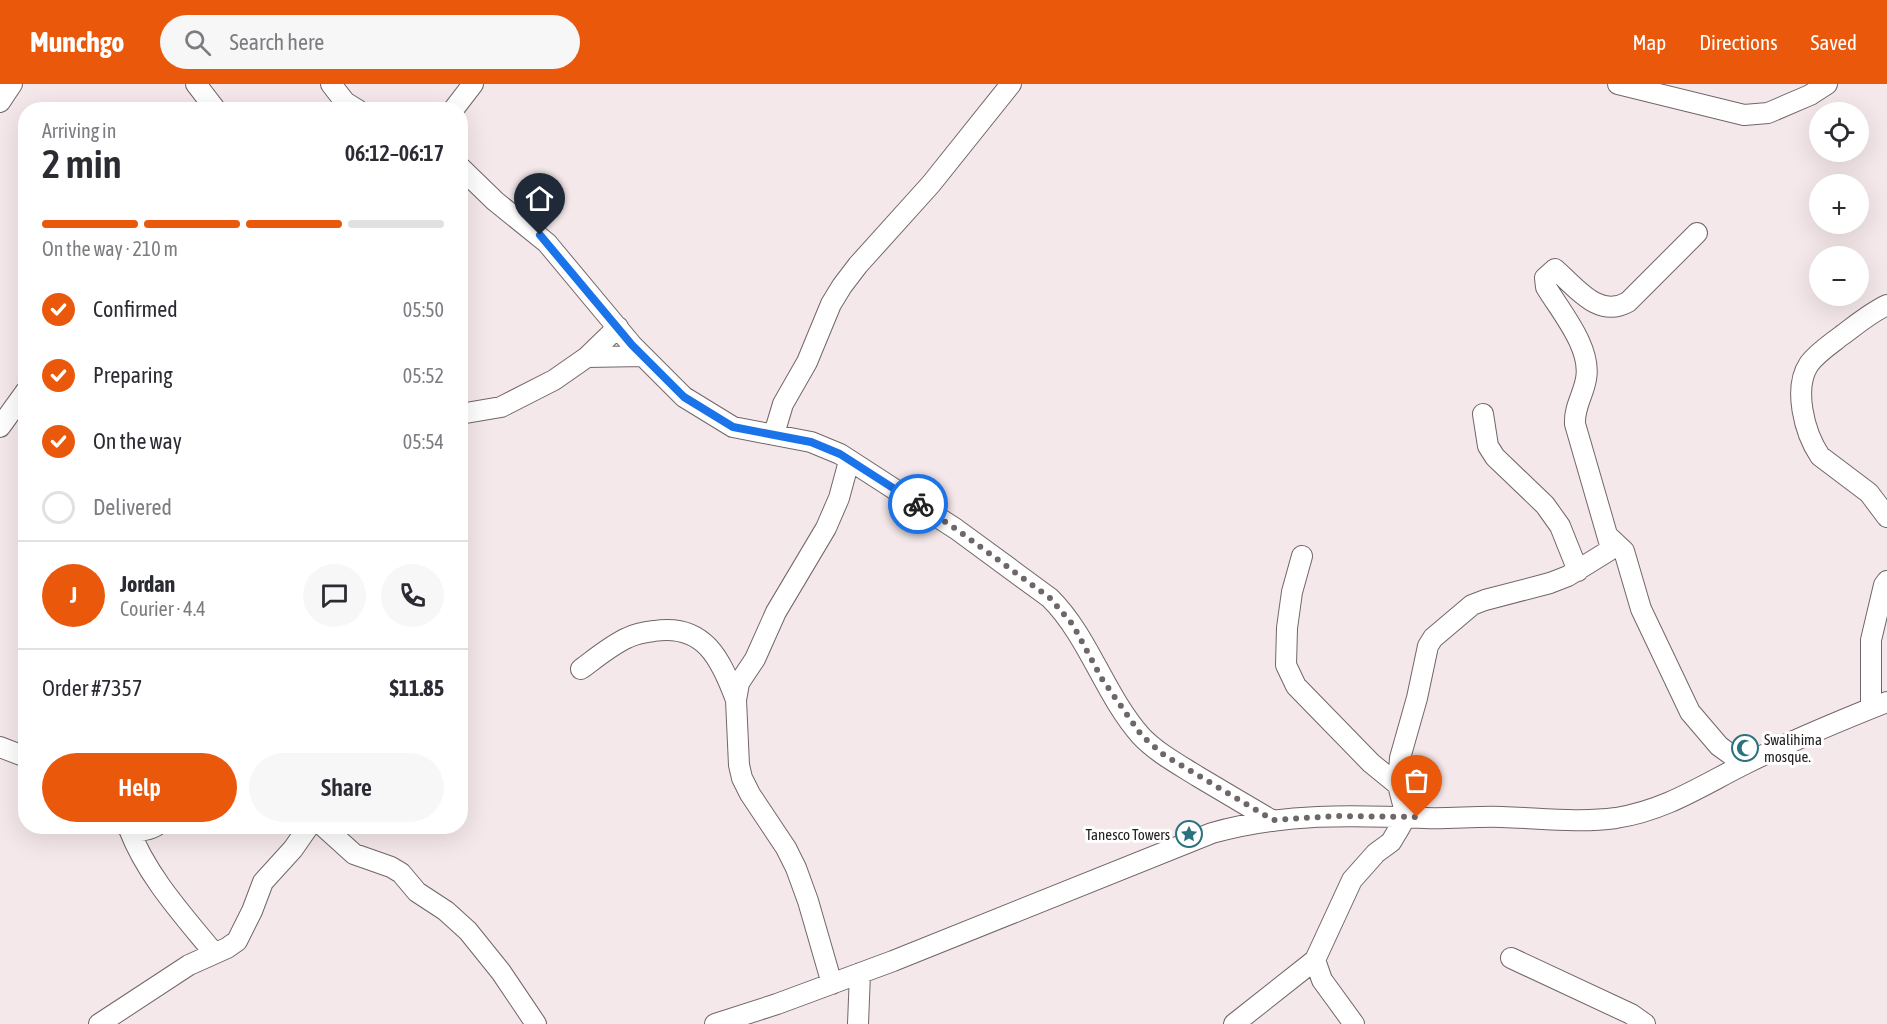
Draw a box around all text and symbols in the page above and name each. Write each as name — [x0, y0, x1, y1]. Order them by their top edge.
search box — [160, 15, 580, 69]
text: Munchgo — [30, 26, 124, 58]
icon: search — [181, 26, 214, 59]
text: Search here — [229, 29, 324, 55]
text: Map — [1632, 30, 1666, 54]
text: Directions — [1699, 30, 1778, 54]
text: Saved — [1811, 30, 1857, 54]
map controls — [1809, 102, 1869, 306]
button: locate — [1809, 102, 1869, 162]
text: Arriving in — [42, 119, 116, 142]
text: 06:12–06:17 — [345, 140, 444, 166]
text: 2 min — [42, 142, 122, 186]
pin — [514, 173, 565, 235]
button: + — [1809, 174, 1869, 234]
icon: home — [523, 182, 556, 215]
text: On the way · 210 m — [42, 237, 178, 260]
button: − — [1809, 246, 1869, 306]
icon: check — [42, 293, 75, 326]
text: Confirmed — [93, 296, 178, 322]
text: 05:50 — [403, 298, 444, 321]
icon: check — [42, 359, 75, 392]
text: Preparing — [93, 362, 173, 388]
text: 05:52 — [403, 364, 444, 387]
icon: check — [42, 425, 75, 458]
text: On the way — [93, 428, 182, 454]
text: 05:54 — [403, 430, 444, 453]
courier — [888, 474, 948, 534]
icon: bike — [902, 488, 935, 521]
text: Delivered — [93, 494, 172, 520]
button: chat — [303, 564, 366, 627]
button: phone — [381, 564, 444, 627]
text: Jordan — [120, 571, 175, 597]
text: J — [70, 582, 77, 608]
text: Courier · 4.4 — [120, 597, 206, 620]
text: Order #7357 — [42, 675, 142, 701]
text: $11.85 — [389, 675, 444, 701]
place label: Swalihima mosque. — [1764, 731, 1822, 765]
mosque icon: Swalihima mosque. — [1730, 733, 1760, 763]
button: Help — [42, 753, 237, 822]
button: Share — [249, 753, 444, 822]
pin — [1391, 755, 1442, 817]
icon: bag — [1400, 764, 1433, 797]
place icon: Tanesco Towers — [1174, 819, 1204, 849]
place label: Tanesco Towers — [1086, 826, 1170, 843]

